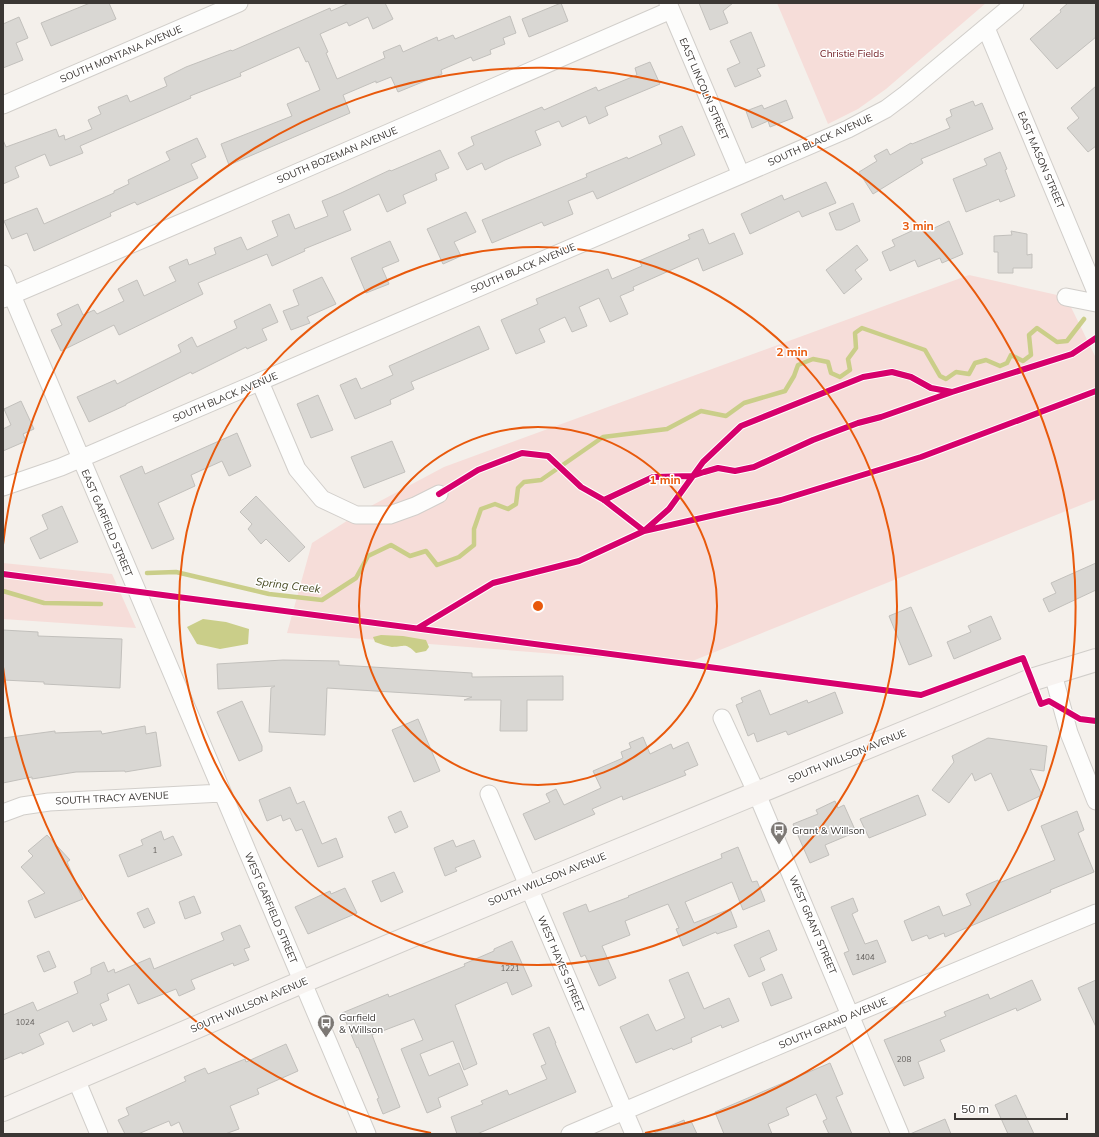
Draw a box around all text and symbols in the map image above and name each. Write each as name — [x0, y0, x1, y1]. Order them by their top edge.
street label: SOUTH MONTANA AVENUE — [58, 22, 184, 86]
street label: EAST LINCOLN STREET — [677, 36, 731, 142]
park label: Christie Fields — [820, 47, 884, 60]
street label: EAST MASON STREET — [1015, 109, 1067, 211]
street label: SOUTH BLACK AVENUE — [766, 111, 874, 169]
street label: SOUTH BOZEMAN AVENUE — [275, 124, 400, 186]
text: 3 min — [902, 218, 934, 233]
street label: SOUTH BLACK AVENUE — [468, 240, 578, 296]
text: 2 min — [776, 344, 808, 359]
street label: SOUTH BLACK AVENUE — [170, 369, 280, 425]
street label: EAST GARFIELD STREET — [78, 467, 136, 579]
text: 1 min — [649, 472, 681, 487]
water label: Spring Creek — [255, 574, 321, 596]
centre of rings — [531, 599, 545, 613]
street label: SOUTH WILLSON AVENUE — [786, 726, 908, 786]
street label: SOUTH TRACY AVENUE — [55, 789, 169, 807]
bus stop icon: Grant & Willson — [769, 820, 789, 845]
place label: Grant & Willson — [792, 824, 865, 837]
house number: 1 — [153, 845, 158, 855]
street label: SOUTH WILLSON AVENUE — [486, 849, 608, 909]
street label: WEST GARFIELD STREET — [242, 850, 300, 966]
street label: WEST GRANT STREET — [786, 874, 840, 976]
street label: WEST HAYES STREET — [535, 914, 587, 1014]
house number: 1404 — [855, 952, 875, 962]
house number: 1221 — [500, 963, 520, 973]
street label: SOUTH WILLSON AVENUE — [188, 974, 310, 1036]
street label: SOUTH GRAND AVENUE — [777, 994, 889, 1052]
place label: Garfield & Willson — [339, 1011, 383, 1036]
bus stop icon: Garfield & Willson — [316, 1013, 336, 1038]
house number: 1024 — [15, 1017, 35, 1027]
house number: 208 — [897, 1054, 911, 1064]
scale bar — [955, 1095, 1067, 1121]
text: 50 m — [961, 1101, 989, 1116]

